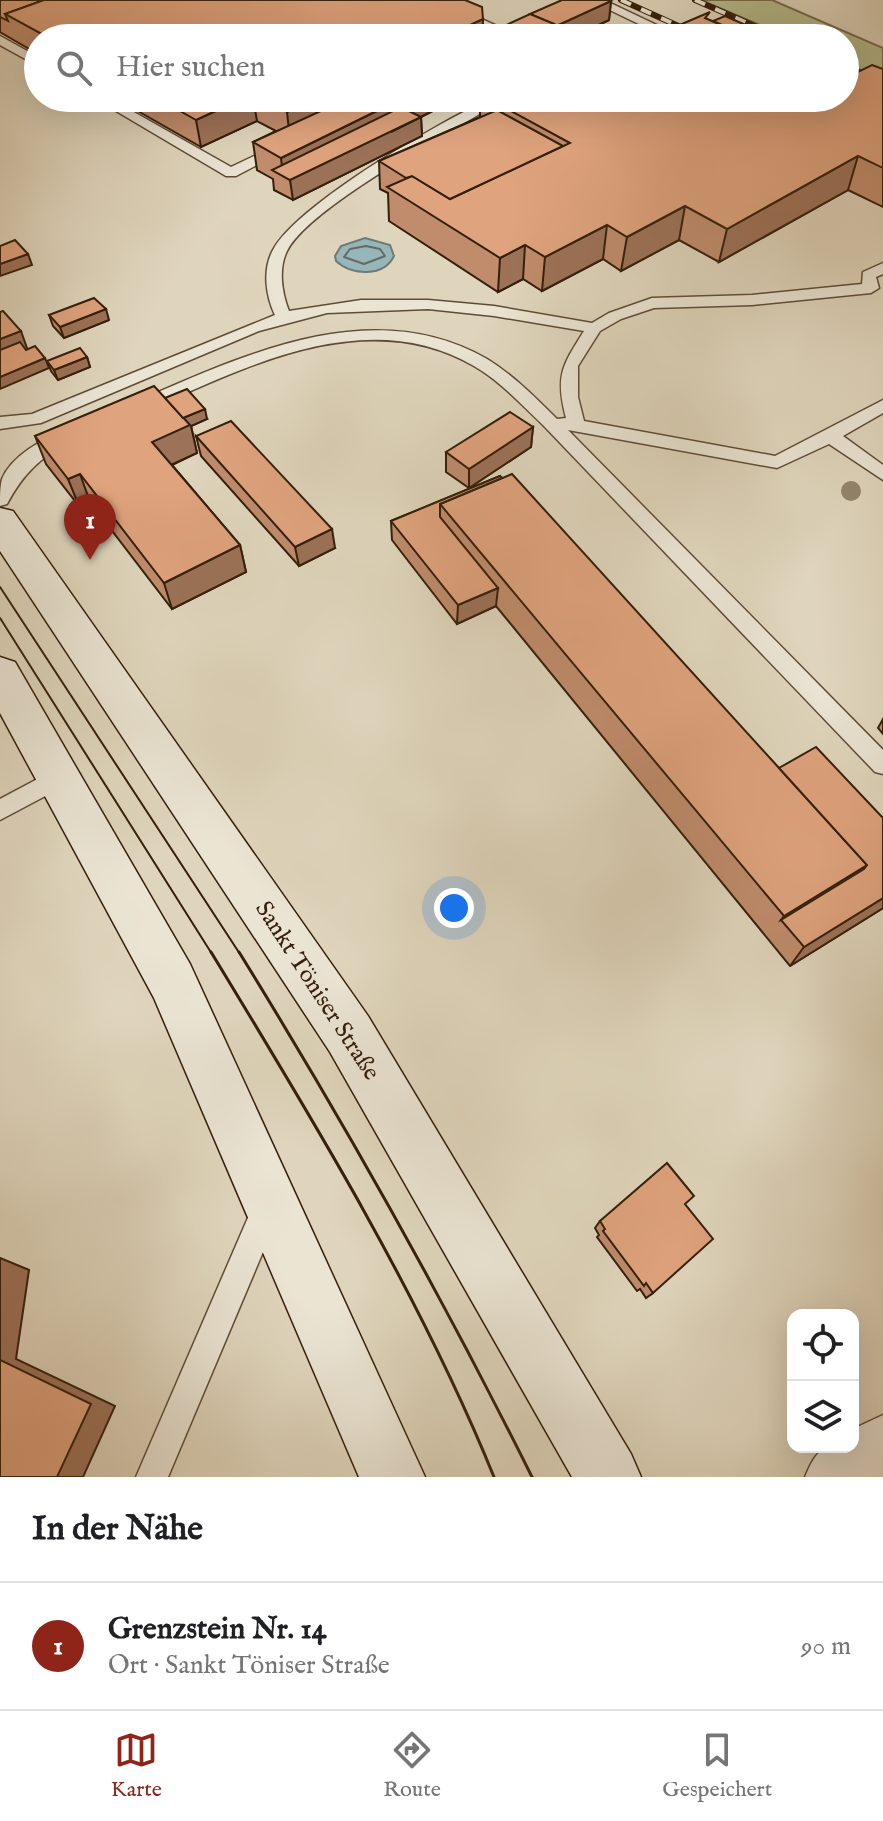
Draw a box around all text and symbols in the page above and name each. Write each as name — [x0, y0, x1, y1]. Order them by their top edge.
search box — [24, 24, 859, 112]
icon: search — [52, 46, 96, 90]
text: Hier suchen — [116, 49, 266, 87]
pin: 1 — [64, 494, 116, 560]
your location — [434, 888, 474, 928]
street label: Sankt Töniser Straße — [248, 896, 386, 1086]
map controls — [787, 1309, 859, 1453]
button: locate — [787, 1309, 859, 1381]
button: layers — [787, 1381, 859, 1453]
text: In der Nähe — [32, 1508, 203, 1551]
text: Grenzstein Nr. 14 — [108, 1611, 326, 1649]
text: 1 — [53, 1630, 63, 1663]
text: 90 m — [801, 1630, 851, 1663]
text: Ort · Sankt Töniser Straße — [108, 1649, 390, 1682]
tab: Karte — [111, 1728, 162, 1804]
tab: Route — [383, 1728, 441, 1804]
tab: Gespeichert — [662, 1728, 772, 1804]

